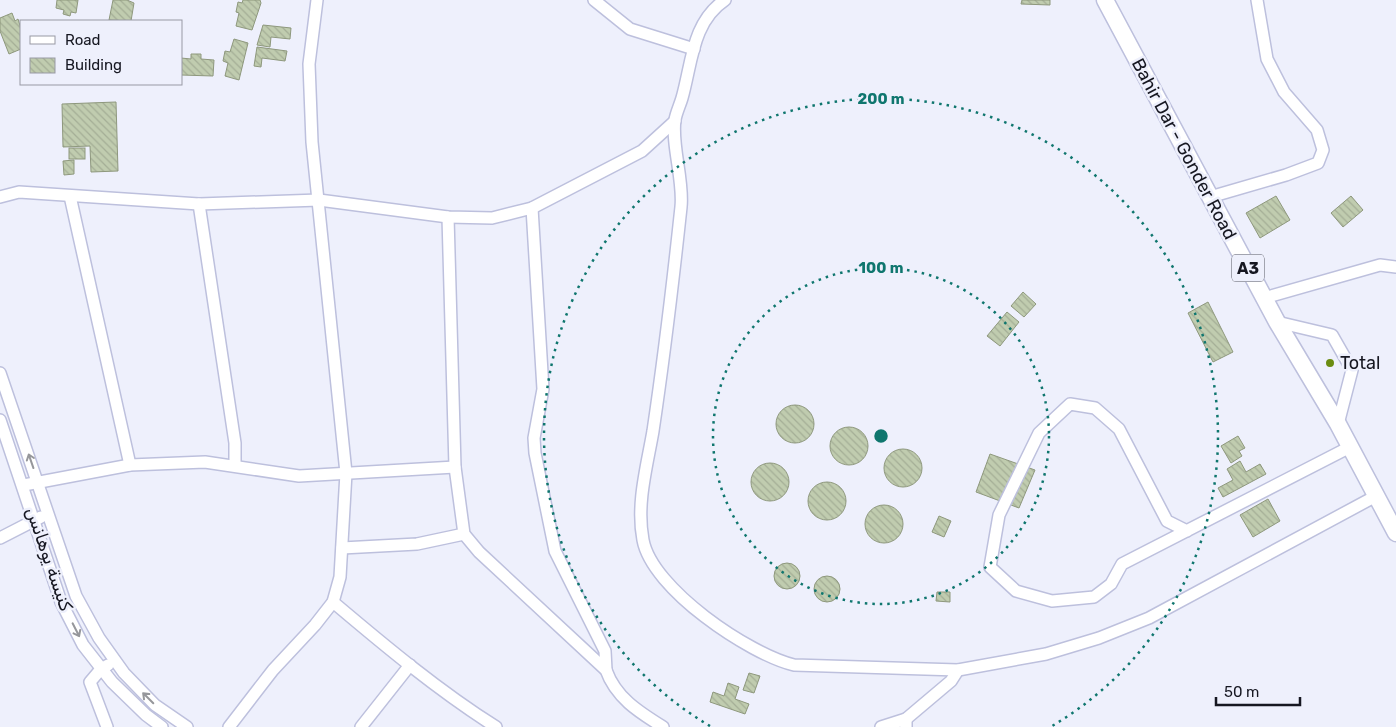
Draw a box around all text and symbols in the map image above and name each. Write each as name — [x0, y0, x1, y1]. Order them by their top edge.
legend — [20, 20, 182, 85]
text: Road — [65, 31, 101, 49]
street label: Bahir Dar - Gonder Road — [1127, 55, 1241, 243]
text: Building — [65, 56, 122, 74]
text: 200 m — [857, 90, 905, 108]
road number: A3 — [1232, 254, 1264, 282]
text: 100 m — [859, 259, 903, 277]
place label: Total — [1340, 352, 1380, 374]
marker: Total — [1324, 357, 1336, 369]
centre of rings — [872, 427, 890, 445]
one-way arrow — [26, 454, 35, 470]
street label: كنيسة يوهانس — [21, 504, 77, 614]
one-way arrow — [72, 622, 81, 637]
scale bar — [1216, 674, 1300, 706]
text: 50 m — [1224, 683, 1259, 701]
one-way arrow — [142, 692, 154, 704]

